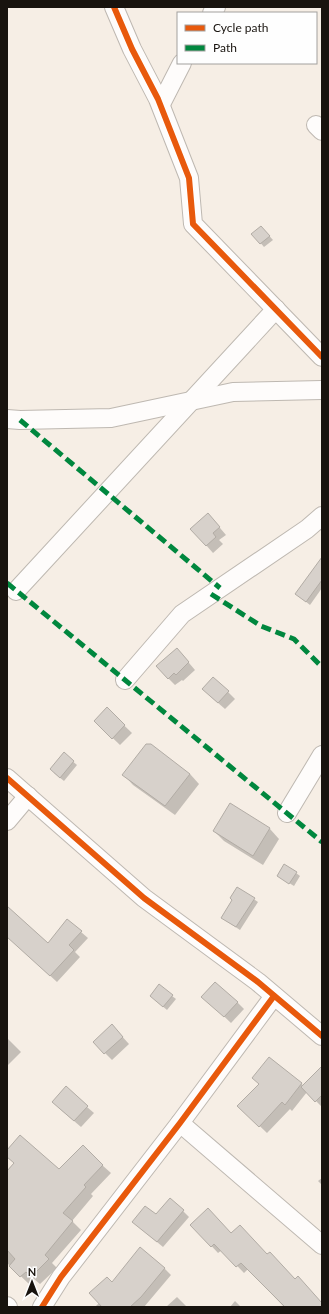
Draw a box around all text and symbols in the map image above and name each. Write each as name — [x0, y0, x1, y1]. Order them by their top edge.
legend — [177, 12, 317, 64]
text: Cycle path — [213, 20, 268, 35]
text: Path — [213, 40, 237, 55]
north arrow — [12, 1262, 52, 1302]
text: N — [28, 1265, 36, 1278]

